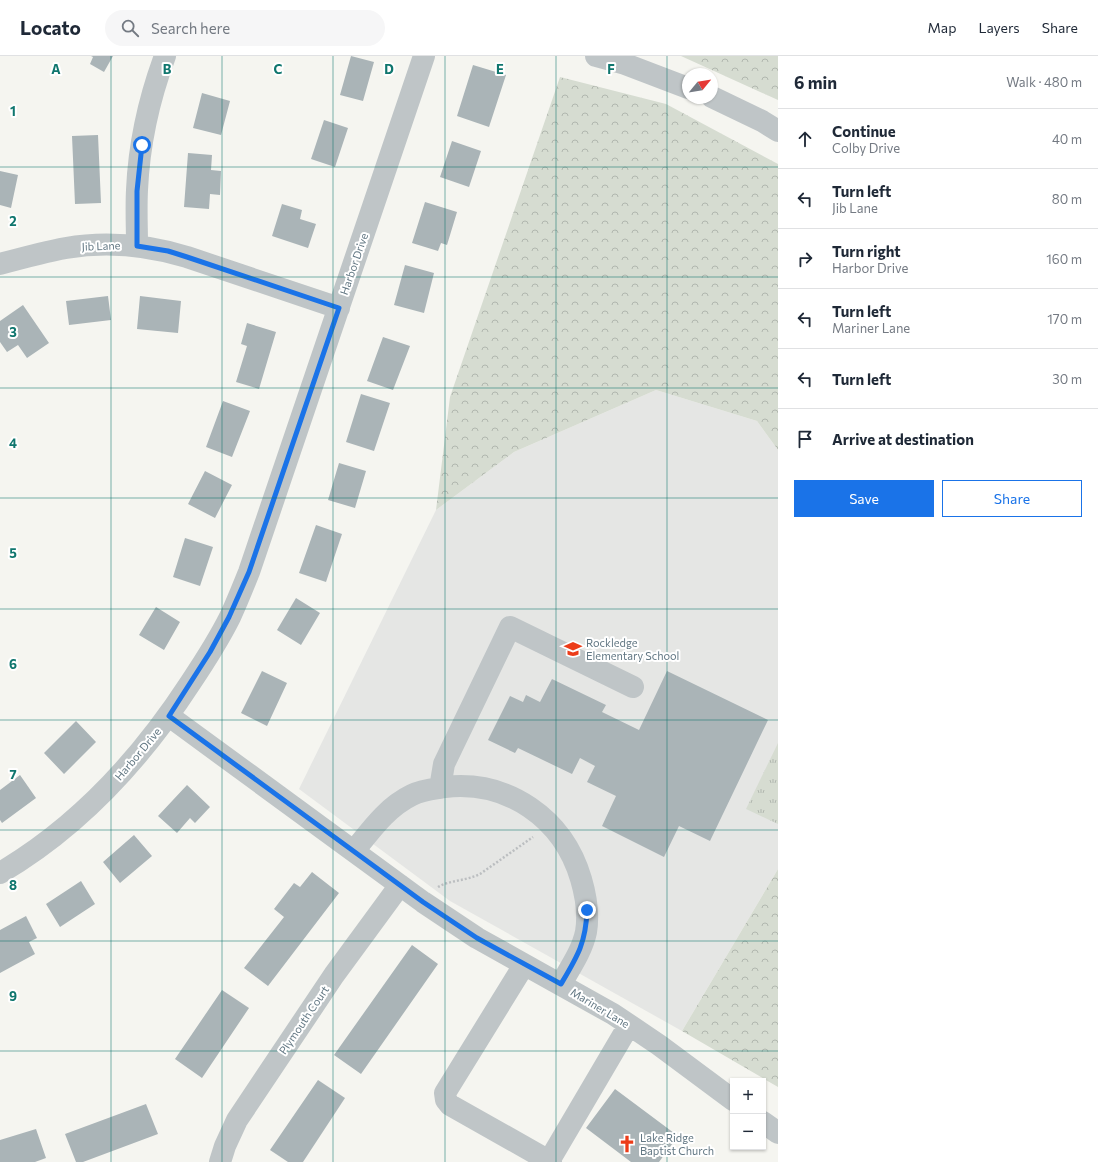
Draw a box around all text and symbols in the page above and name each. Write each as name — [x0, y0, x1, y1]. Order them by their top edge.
search box — [105, 10, 385, 46]
text: Locato — [20, 16, 81, 39]
icon: search — [119, 17, 141, 39]
text: Search here — [151, 19, 230, 37]
text: Map — [928, 19, 956, 36]
text: Layers — [978, 19, 1020, 36]
text: Share — [1042, 19, 1078, 36]
text: A — [51, 61, 61, 77]
text: B — [163, 61, 172, 77]
text: C — [274, 61, 283, 77]
text: D — [384, 61, 394, 77]
text: E — [496, 61, 504, 77]
text: F — [607, 61, 615, 77]
north arrow — [682, 68, 718, 104]
text: 6 min — [794, 72, 837, 93]
text: Walk · 480 m — [1006, 74, 1082, 90]
text: 1 — [10, 103, 16, 119]
text: Continue — [832, 122, 896, 140]
icon: ahead — [794, 128, 816, 150]
text: 40 m — [1052, 131, 1082, 147]
route start — [133, 136, 151, 154]
text: Colby Drive — [832, 140, 900, 156]
text: Turn left — [832, 182, 891, 200]
icon: left — [794, 188, 816, 210]
text: 80 m — [1052, 191, 1082, 207]
text: Jib Lane — [832, 200, 878, 216]
text: 2 — [9, 213, 17, 229]
street label: Harbor Drive — [337, 231, 370, 296]
street label: Jib Lane — [81, 238, 121, 254]
text: Turn right — [832, 242, 901, 260]
icon: right — [794, 248, 816, 270]
text: 160 m — [1046, 251, 1082, 267]
text: Harbor Drive — [832, 260, 908, 276]
text: Turn left — [832, 302, 891, 320]
icon: left — [794, 308, 816, 330]
text: 170 m — [1047, 311, 1082, 327]
text: Mariner Lane — [832, 320, 910, 336]
text: 3 — [9, 324, 17, 340]
icon: left — [794, 368, 816, 390]
text: Turn left — [832, 370, 891, 388]
text: 30 m — [1052, 371, 1082, 387]
icon: arrive — [794, 428, 816, 450]
text: Arrive at destination — [832, 430, 974, 448]
text: 4 — [9, 435, 17, 451]
button: Save — [794, 480, 934, 517]
button: Share — [942, 480, 1082, 517]
text: 5 — [9, 545, 17, 561]
place label: Rockledge Elementary School — [586, 636, 679, 662]
school or university icon: Rockledge Elementary School — [563, 639, 583, 659]
text: 6 — [9, 656, 17, 672]
street label: Harbor Drive — [112, 725, 163, 783]
text: 7 — [9, 766, 17, 782]
text: 8 — [9, 877, 17, 893]
route end — [578, 901, 596, 919]
street label: Plymouth Court — [276, 983, 332, 1056]
street label: Mariner Lane — [569, 985, 632, 1030]
text: 9 — [9, 988, 17, 1004]
map controls — [730, 1078, 766, 1150]
button: + — [730, 1078, 766, 1114]
button: − — [730, 1114, 766, 1150]
place label: Lake Ridge Baptist Church — [640, 1131, 714, 1157]
church icon: Lake Ridge Baptist Church — [617, 1134, 637, 1154]

